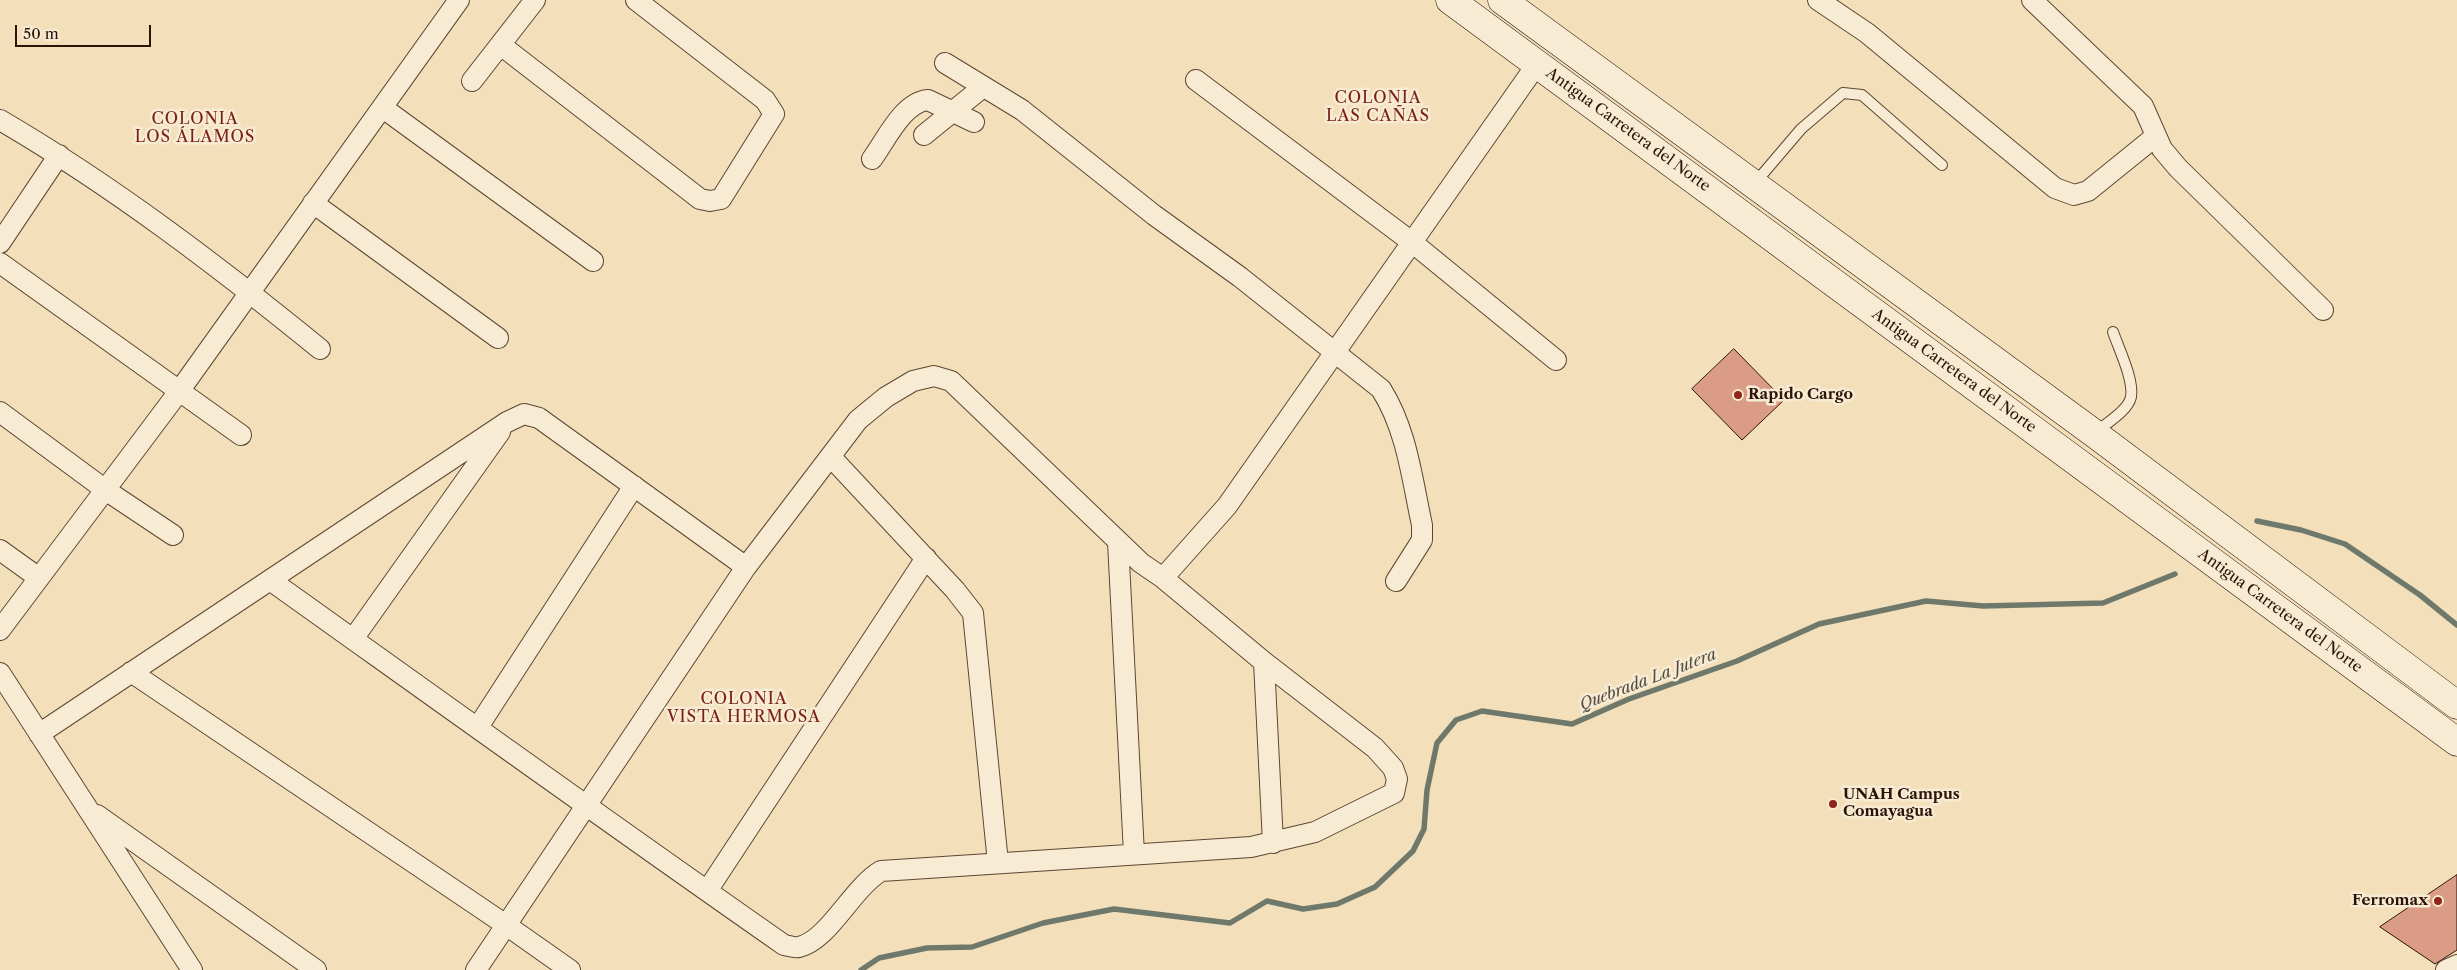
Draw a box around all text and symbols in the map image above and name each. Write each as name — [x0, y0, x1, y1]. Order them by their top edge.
scale bar — [18, 15, 154, 47]
text: 50 m — [23, 24, 59, 43]
street label: Antigua Carretera del Norte — [1542, 64, 1714, 196]
district label: COLONIA LAS CAÑAS — [1325, 88, 1431, 126]
district label: COLONIA LOS ÁLAMOS — [133, 109, 257, 147]
street label: Antigua Carretera del Norte — [1868, 305, 2040, 437]
place label: Rapido Cargo — [1748, 386, 1853, 404]
marker: Rapido Cargo — [1732, 389, 1744, 401]
street label: Antigua Carretera del Norte — [2194, 545, 2366, 677]
water label: Quebrada La Jutera — [1577, 645, 1719, 715]
district label: COLONIA VISTA HERMOSA — [665, 689, 823, 727]
place label: UNAH Campus Comayagua — [1843, 786, 1960, 821]
marker: UNAH Campus Comayagua — [1827, 798, 1839, 810]
place label: Ferromax — [2352, 892, 2428, 910]
marker: Ferromax — [2432, 895, 2444, 907]

